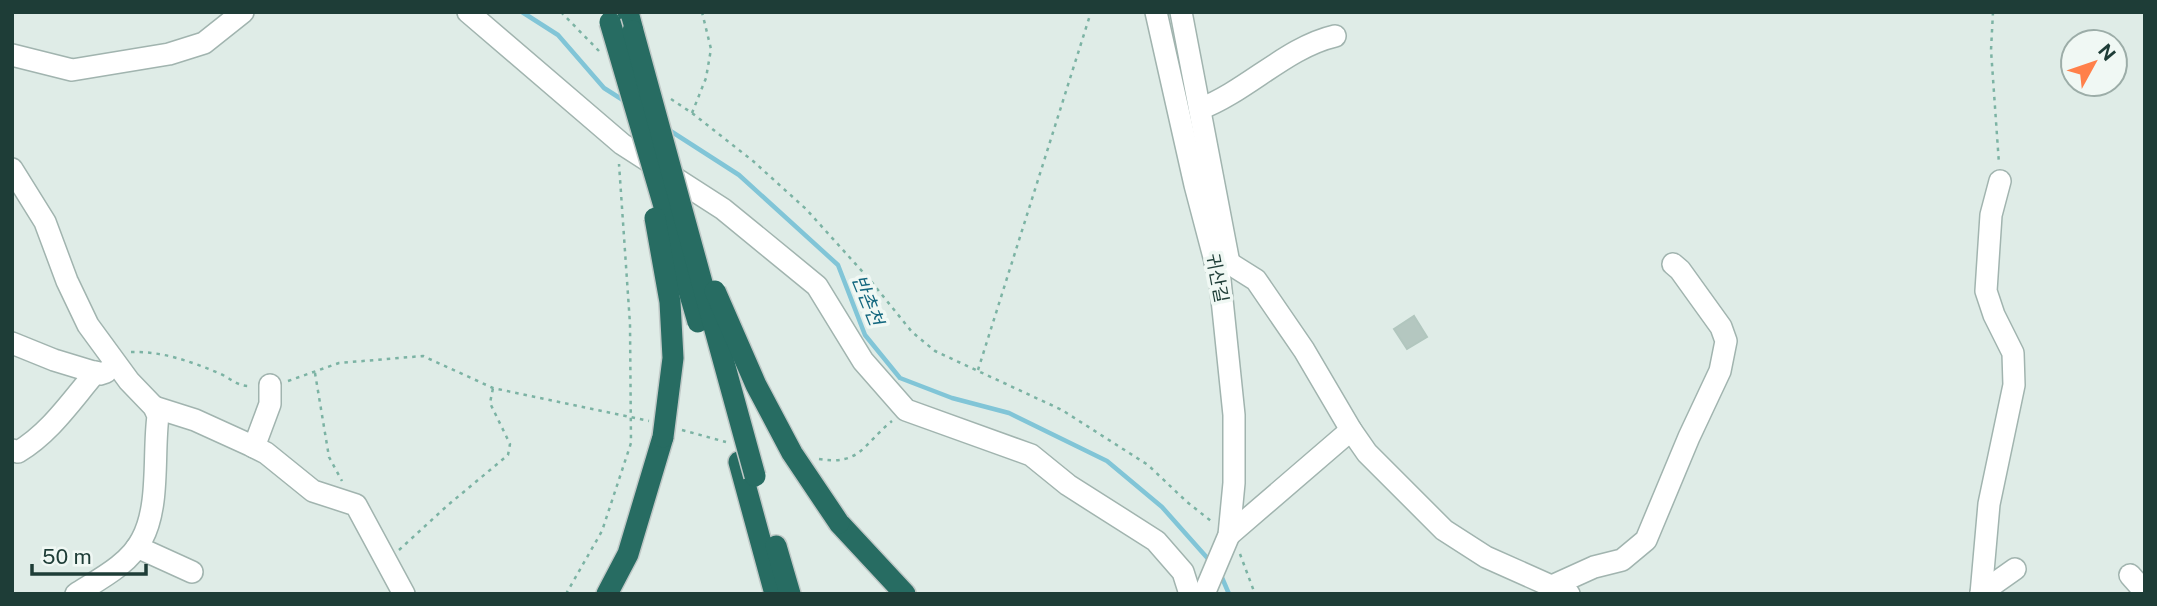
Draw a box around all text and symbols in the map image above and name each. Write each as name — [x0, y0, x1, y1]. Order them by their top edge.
north arrow — [2059, 28, 2129, 98]
text: N — [2094, 39, 2120, 65]
street label: 귀산길 — [1202, 252, 1233, 304]
water label: 반촌천 — [848, 272, 889, 330]
scale bar — [32, 532, 145, 576]
text: 50 m — [42, 544, 92, 569]

